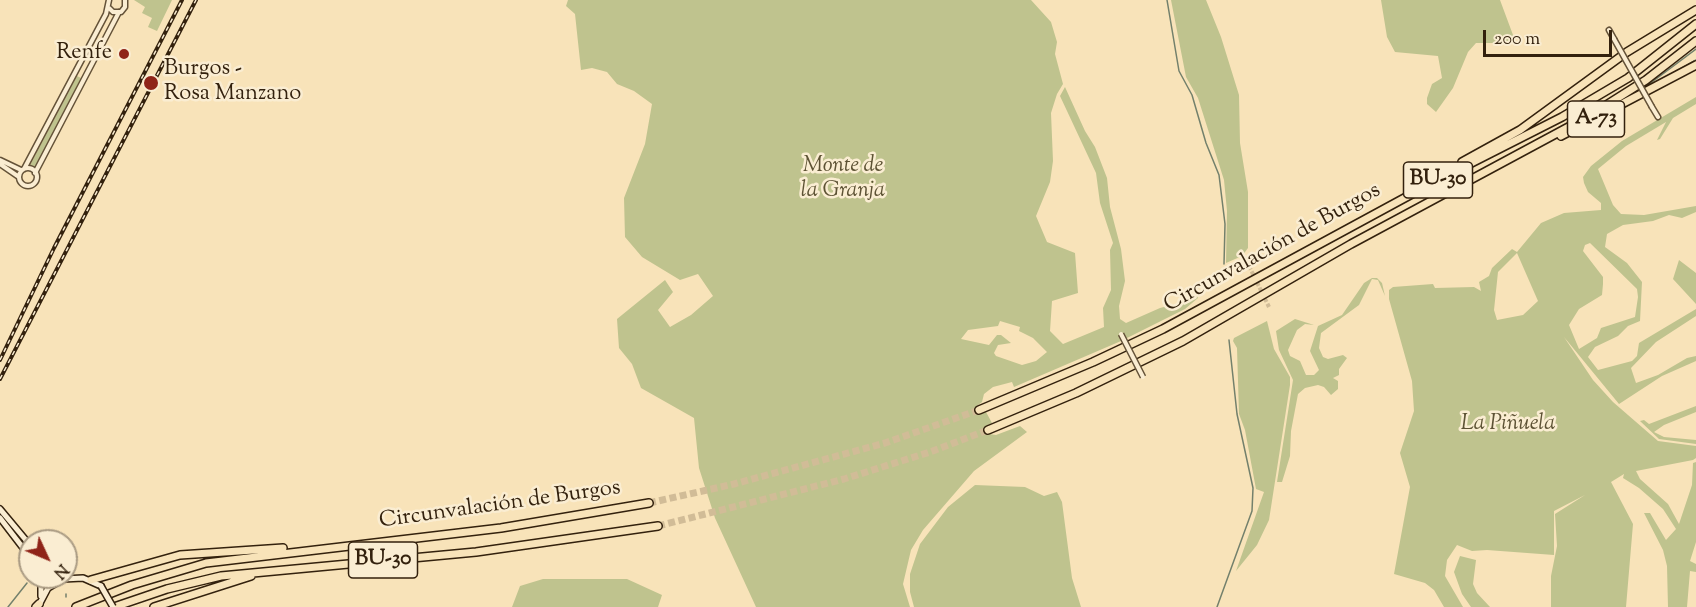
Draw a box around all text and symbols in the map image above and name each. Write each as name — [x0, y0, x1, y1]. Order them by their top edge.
scale bar — [1486, 18, 1615, 56]
text: 200 m — [1494, 27, 1540, 53]
place label: Renfe — [56, 41, 112, 67]
marker: Renfe — [117, 47, 131, 61]
place label: Burgos - Rosa Manzano — [164, 57, 301, 108]
marker: Burgos - Rosa Manzano — [142, 74, 160, 92]
road number: A-73 — [1568, 101, 1624, 137]
park label: Monte de la Granja — [801, 154, 885, 206]
road number: BU-30 — [1404, 162, 1472, 198]
street label: Circunvalación de Burgos — [1160, 178, 1386, 320]
park label: La Piñuela — [1460, 412, 1556, 438]
street label: Circunvalación de Burgos — [378, 476, 622, 536]
north arrow — [18, 529, 78, 589]
road number: BU-30 — [348, 542, 418, 578]
text: N — [47, 558, 73, 583]

